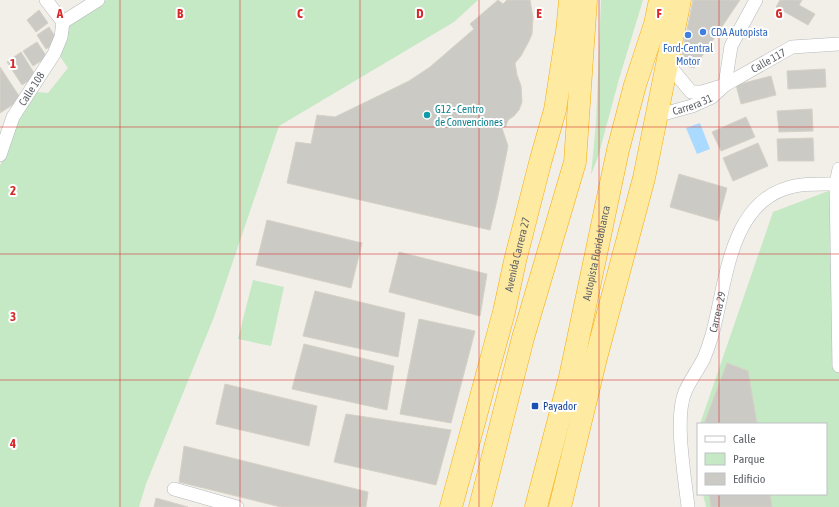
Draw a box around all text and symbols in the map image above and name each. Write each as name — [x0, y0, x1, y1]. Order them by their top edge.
text: A — [56, 6, 64, 21]
text: B — [177, 6, 184, 21]
text: C — [297, 6, 303, 21]
text: D — [416, 6, 424, 21]
text: E — [536, 6, 542, 21]
text: F — [656, 6, 662, 21]
text: G — [776, 6, 783, 21]
place label: CDA Autopista — [711, 26, 768, 38]
marker: CDA Autopista — [698, 27, 708, 37]
marker: Ford-Central Motor — [683, 30, 693, 40]
place label: Ford-Central Motor — [663, 42, 713, 67]
street label: Calle 117 — [749, 46, 788, 75]
text: 1 — [10, 56, 16, 71]
street label: Calle 108 — [16, 70, 47, 108]
street label: Carrera 31 — [671, 92, 714, 117]
place label: G12 - Centro de Convenciones — [435, 103, 503, 128]
marker: G12 - Centro de Convenciones — [422, 110, 432, 120]
text: 2 — [10, 183, 16, 198]
street label: Autopista Floridablanca — [580, 205, 612, 302]
street label: Avenida Carrera 27 — [503, 216, 532, 293]
street label: Carrera 29 — [707, 290, 728, 334]
text: 3 — [10, 309, 16, 324]
place label: Payador — [543, 400, 577, 412]
marker: Payador — [530, 401, 540, 411]
legend — [697, 423, 827, 495]
text: Calle — [733, 432, 756, 446]
text: 4 — [9, 436, 16, 451]
text: Parque — [733, 452, 765, 466]
text: Edificio — [733, 472, 766, 486]

